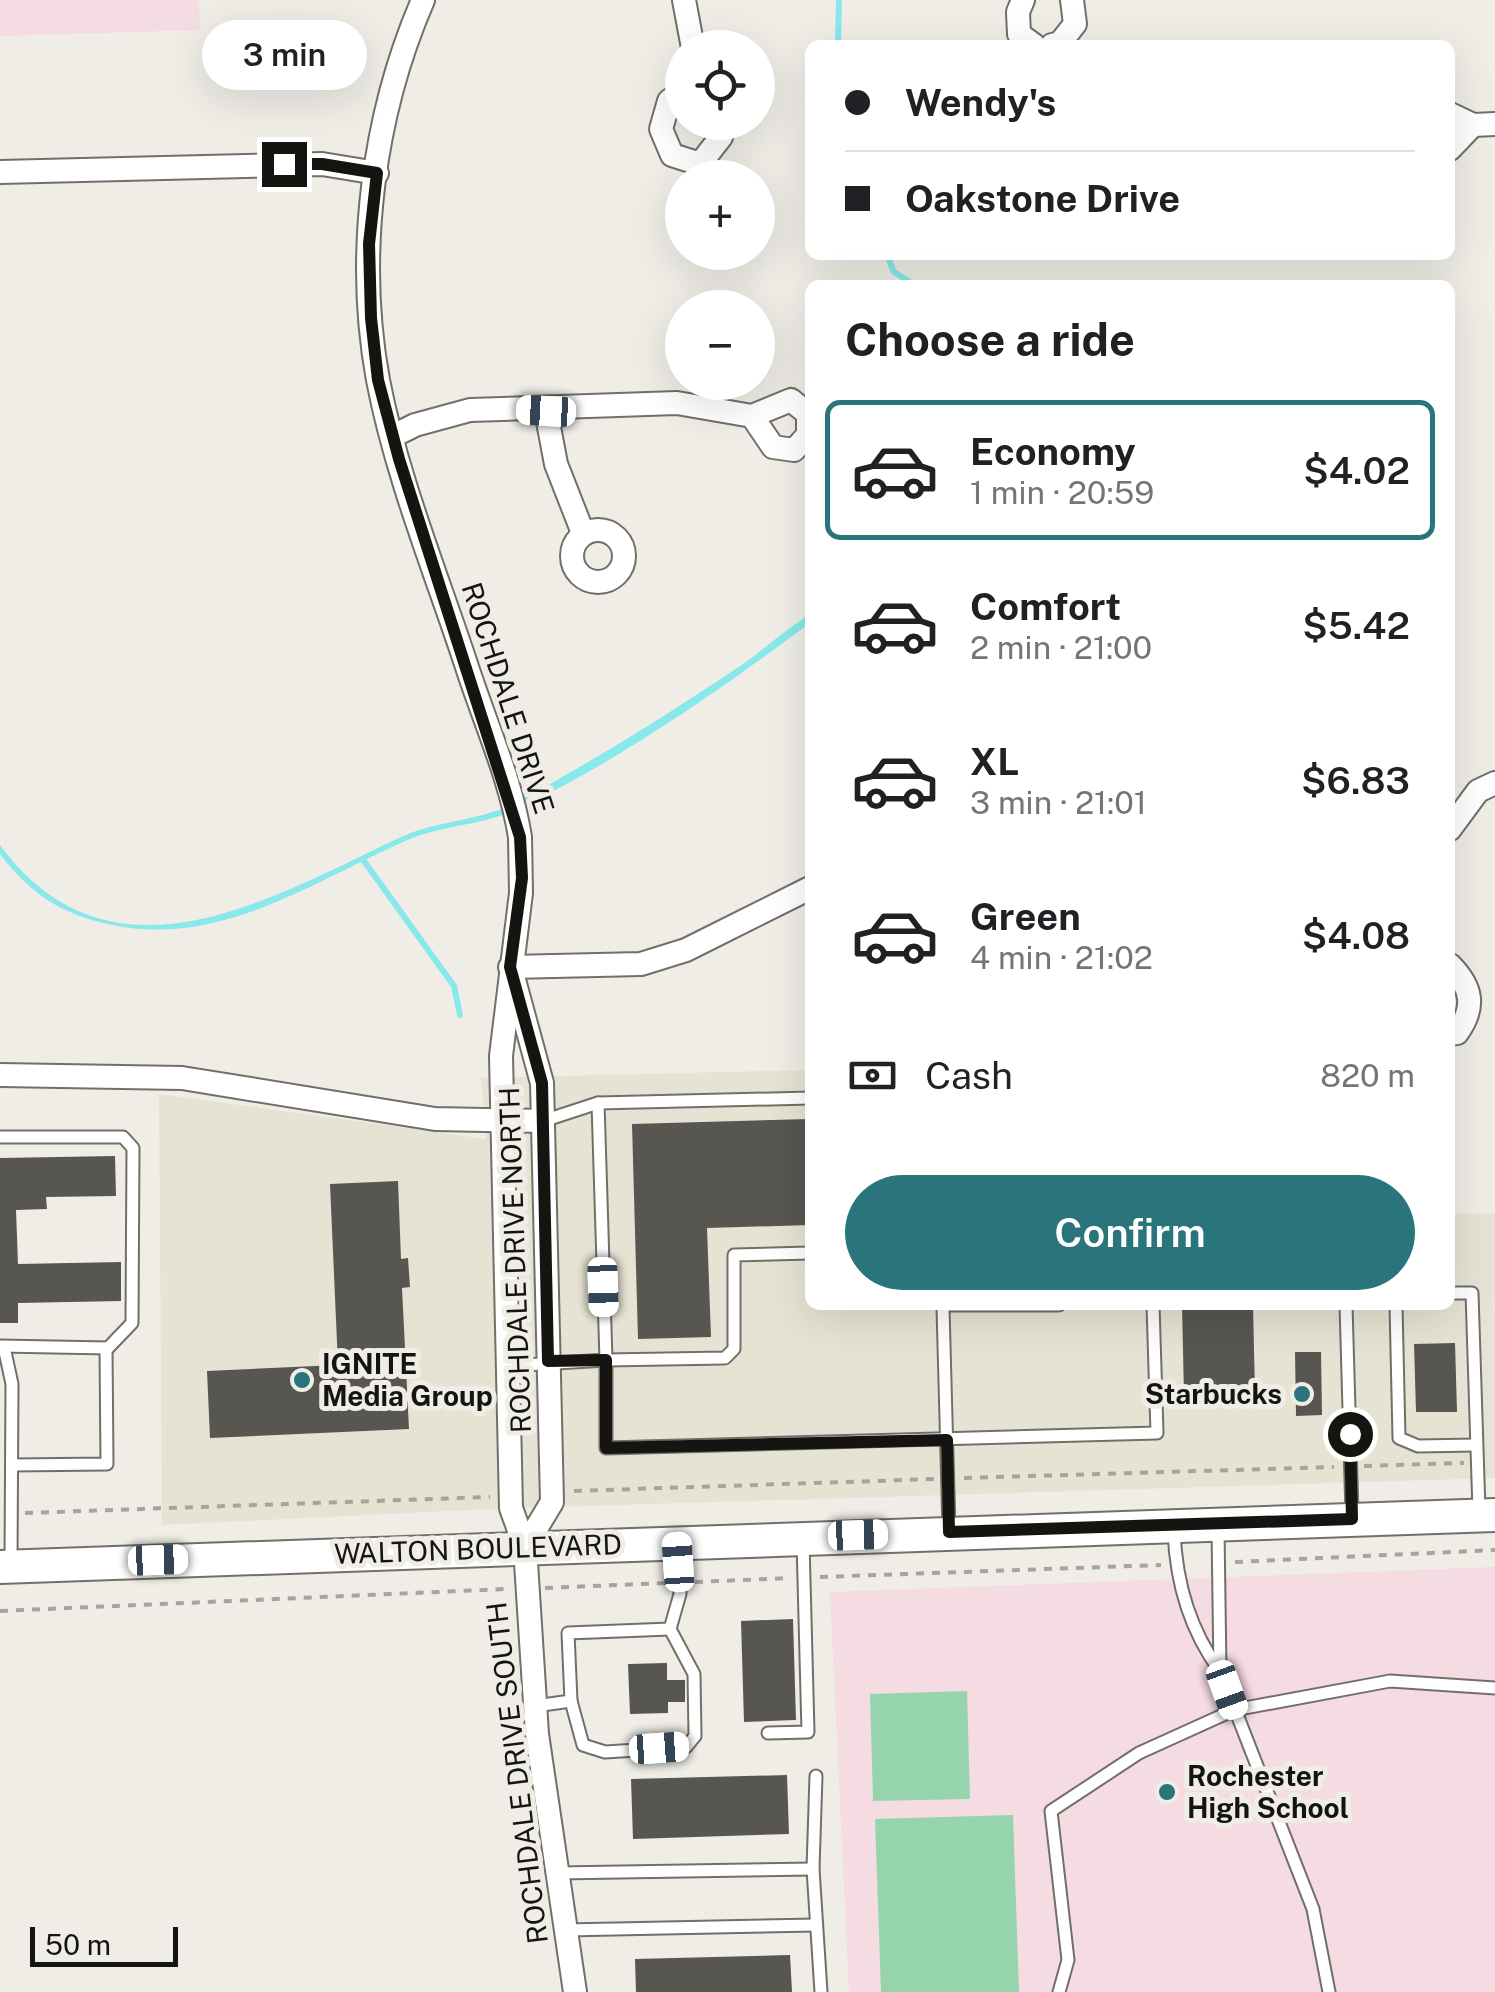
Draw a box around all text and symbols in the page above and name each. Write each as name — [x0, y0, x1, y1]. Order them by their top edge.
callout: 3 min — [202, 19, 366, 89]
map controls — [665, 30, 775, 400]
button: locate — [665, 30, 775, 140]
text: 3 min — [243, 36, 326, 73]
text: Wendy's — [905, 80, 1056, 125]
route end — [262, 142, 307, 187]
button: + — [665, 160, 775, 270]
text: Oakstone Drive — [905, 176, 1180, 221]
button: − — [665, 290, 775, 400]
text: Choose a ride — [845, 313, 1135, 366]
car — [515, 394, 577, 428]
icon: car — [850, 425, 940, 515]
text: Economy — [970, 429, 1136, 474]
text: $4.02 — [1303, 448, 1410, 493]
text: 1 min · 20:59 — [970, 474, 1154, 511]
street label: ROCHDALE DRIVE — [456, 578, 561, 818]
icon: car — [850, 580, 940, 670]
text: Comfort — [970, 584, 1121, 629]
text: $5.42 — [1302, 603, 1410, 648]
text: 2 min · 21:00 — [970, 629, 1152, 666]
icon: car — [850, 735, 940, 825]
text: XL — [970, 739, 1019, 784]
text: $6.83 — [1301, 758, 1410, 803]
text: 3 min · 21:01 — [970, 784, 1147, 821]
icon: car — [850, 890, 940, 980]
text: Green — [970, 894, 1081, 939]
text: $4.08 — [1302, 913, 1410, 958]
text: 4 min · 21:02 — [970, 939, 1153, 976]
icon: cash — [845, 1048, 900, 1103]
text: Cash — [925, 1053, 1013, 1098]
text: 820 m — [1320, 1057, 1415, 1094]
street label: ROCHDALE DRIVE NORTH — [492, 1086, 537, 1434]
button: Confirm — [845, 1175, 1415, 1290]
car — [587, 1256, 619, 1318]
place label: IGNITE Media Group — [322, 1347, 493, 1412]
marker: IGNITE Media Group — [291, 1369, 313, 1391]
place label: Starbucks — [1145, 1377, 1282, 1410]
marker: Starbucks — [1291, 1383, 1313, 1405]
route start — [1328, 1412, 1373, 1457]
car — [827, 1519, 889, 1551]
street label: WALTON BOULEVARD — [334, 1527, 622, 1570]
car — [661, 1531, 695, 1593]
car — [127, 1544, 189, 1576]
street label: ROCHDALE DRIVE SOUTH — [479, 1600, 554, 1946]
car — [1203, 1657, 1251, 1723]
car — [628, 1731, 690, 1765]
place label: Rochester High School — [1187, 1759, 1349, 1824]
marker: Rochester High School — [1156, 1781, 1178, 1803]
scale bar — [30, 1922, 178, 1966]
text: 50 m — [45, 1928, 111, 1961]

